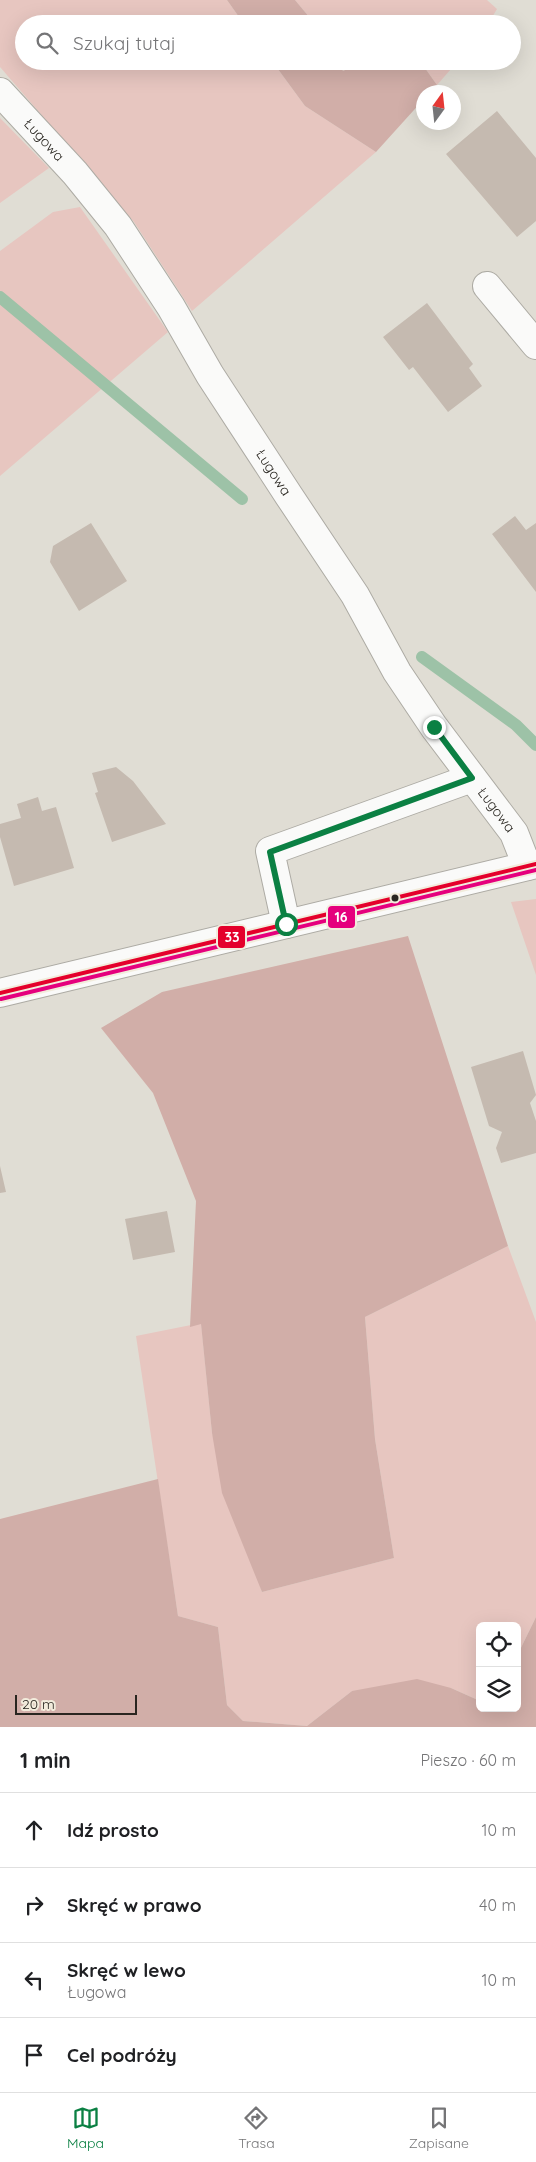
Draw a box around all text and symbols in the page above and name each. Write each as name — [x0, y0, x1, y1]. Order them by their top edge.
search box — [15, 15, 521, 70]
icon: search — [33, 29, 61, 57]
text: Szukaj tutaj — [73, 31, 176, 55]
north arrow — [416, 85, 461, 130]
street label: Ługowa — [20, 115, 68, 165]
street label: Ługowa — [252, 446, 295, 499]
route end — [423, 716, 446, 739]
street label: Ługowa — [474, 784, 519, 836]
unlabelled marker — [390, 893, 400, 903]
line badge: 16 — [327, 905, 356, 929]
text: 16 — [334, 908, 348, 926]
route start — [275, 913, 298, 936]
line badge: 33 — [217, 925, 246, 949]
text: 33 — [224, 928, 240, 946]
map controls — [476, 1622, 521, 1712]
button: locate — [476, 1622, 521, 1667]
button: layers — [476, 1667, 521, 1712]
scale bar — [15, 1692, 138, 1715]
text: 20 m — [22, 1695, 55, 1713]
text: 1 min — [20, 1747, 71, 1773]
text: Pieszo · 60 m — [420, 1750, 516, 1770]
icon: ahead — [20, 1816, 48, 1844]
text: Idź prosto — [67, 1818, 159, 1842]
text: 10 m — [482, 1820, 516, 1840]
icon: right — [20, 1891, 48, 1919]
text: Skręć w prawo — [67, 1893, 202, 1917]
text: 40 m — [479, 1895, 516, 1915]
text: Skręć w lewo — [67, 1958, 186, 1982]
icon: left — [20, 1966, 48, 1994]
text: 10 m — [482, 1970, 516, 1990]
text: Ługowa — [67, 1982, 126, 2002]
icon: arrive — [20, 2041, 48, 2069]
text: Cel podróży — [67, 2043, 177, 2067]
tab: Mapa — [67, 2104, 104, 2152]
tab: Trasa — [238, 2104, 275, 2152]
tab: Zapisane — [409, 2104, 469, 2152]

